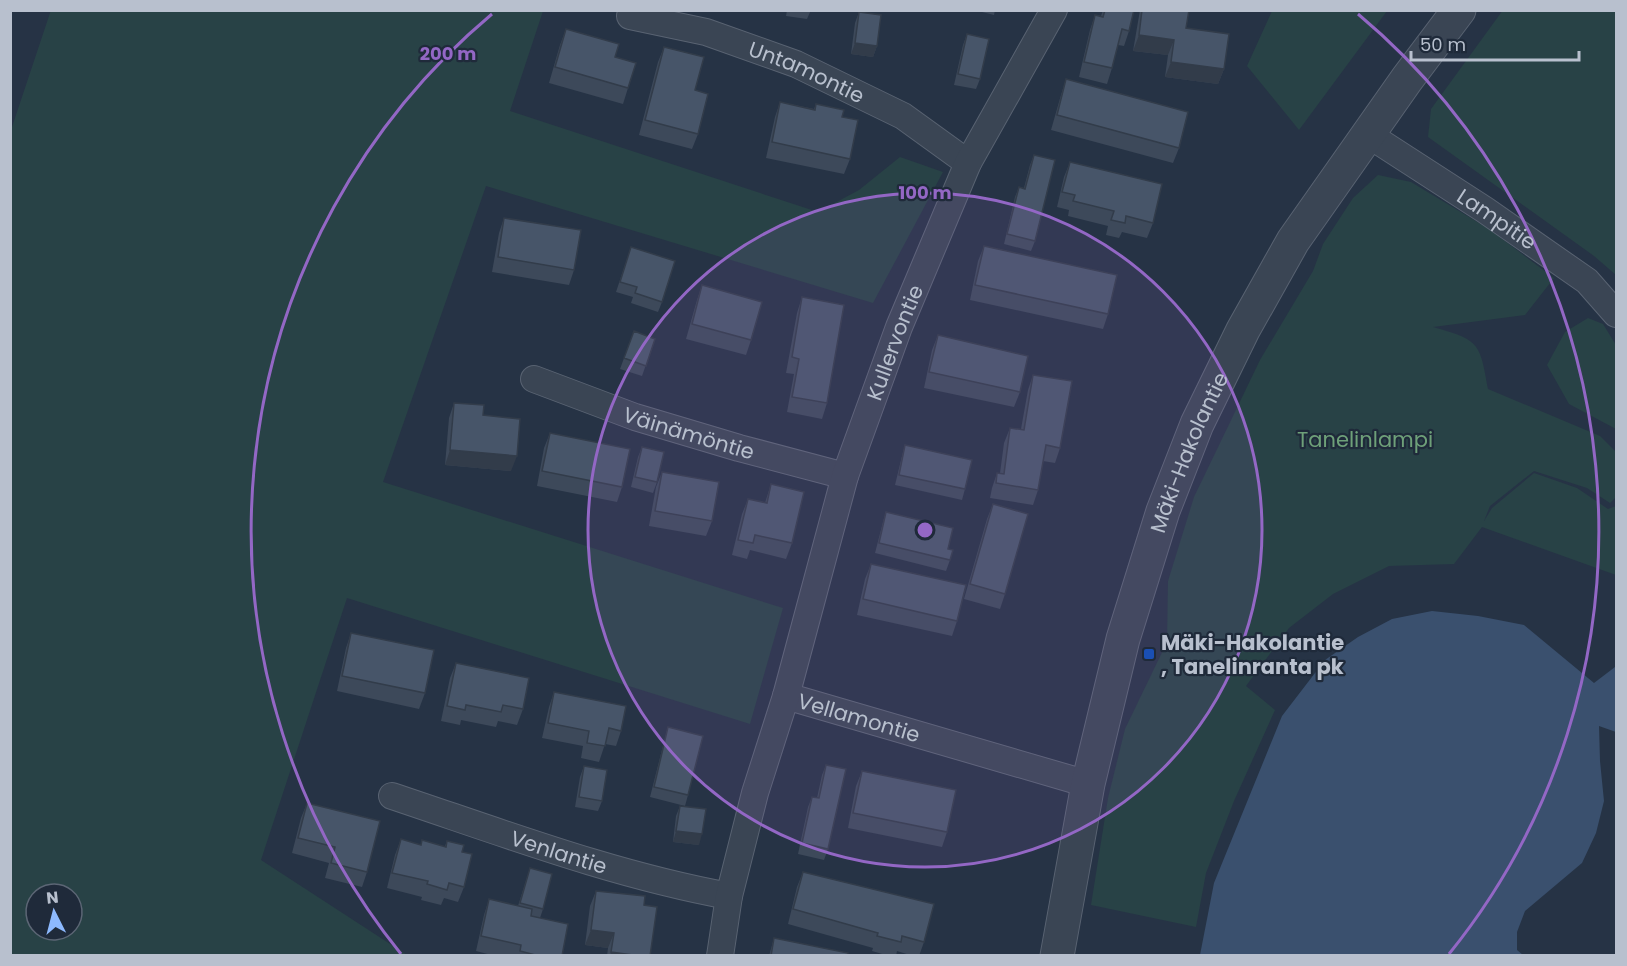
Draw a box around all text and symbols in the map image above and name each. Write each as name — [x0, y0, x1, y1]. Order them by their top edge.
scale bar — [1411, 24, 1579, 62]
text: 50 m — [1420, 32, 1466, 57]
street label: Untamontie — [745, 34, 870, 110]
text: 200 m — [420, 41, 476, 66]
text: 100 m — [898, 180, 952, 205]
street label: Lampitie — [1452, 181, 1542, 256]
street label: Kullervontie — [859, 280, 930, 404]
street label: Mäki-Hakolantie — [1143, 367, 1235, 536]
street label: Väinämöntie — [619, 399, 758, 466]
park label: Tanelinlampi — [1297, 425, 1433, 454]
centre of rings — [915, 520, 935, 540]
place label: Mäki-Hakolantie , Tanelinranta pk — [1161, 628, 1344, 681]
marker: Mäki-Hakolantie , Tanelinranta pk — [1142, 647, 1156, 661]
street label: Vellamontie — [794, 686, 924, 749]
street label: Venlantie — [507, 823, 610, 880]
north arrow — [24, 882, 84, 942]
text: N — [45, 886, 60, 910]

